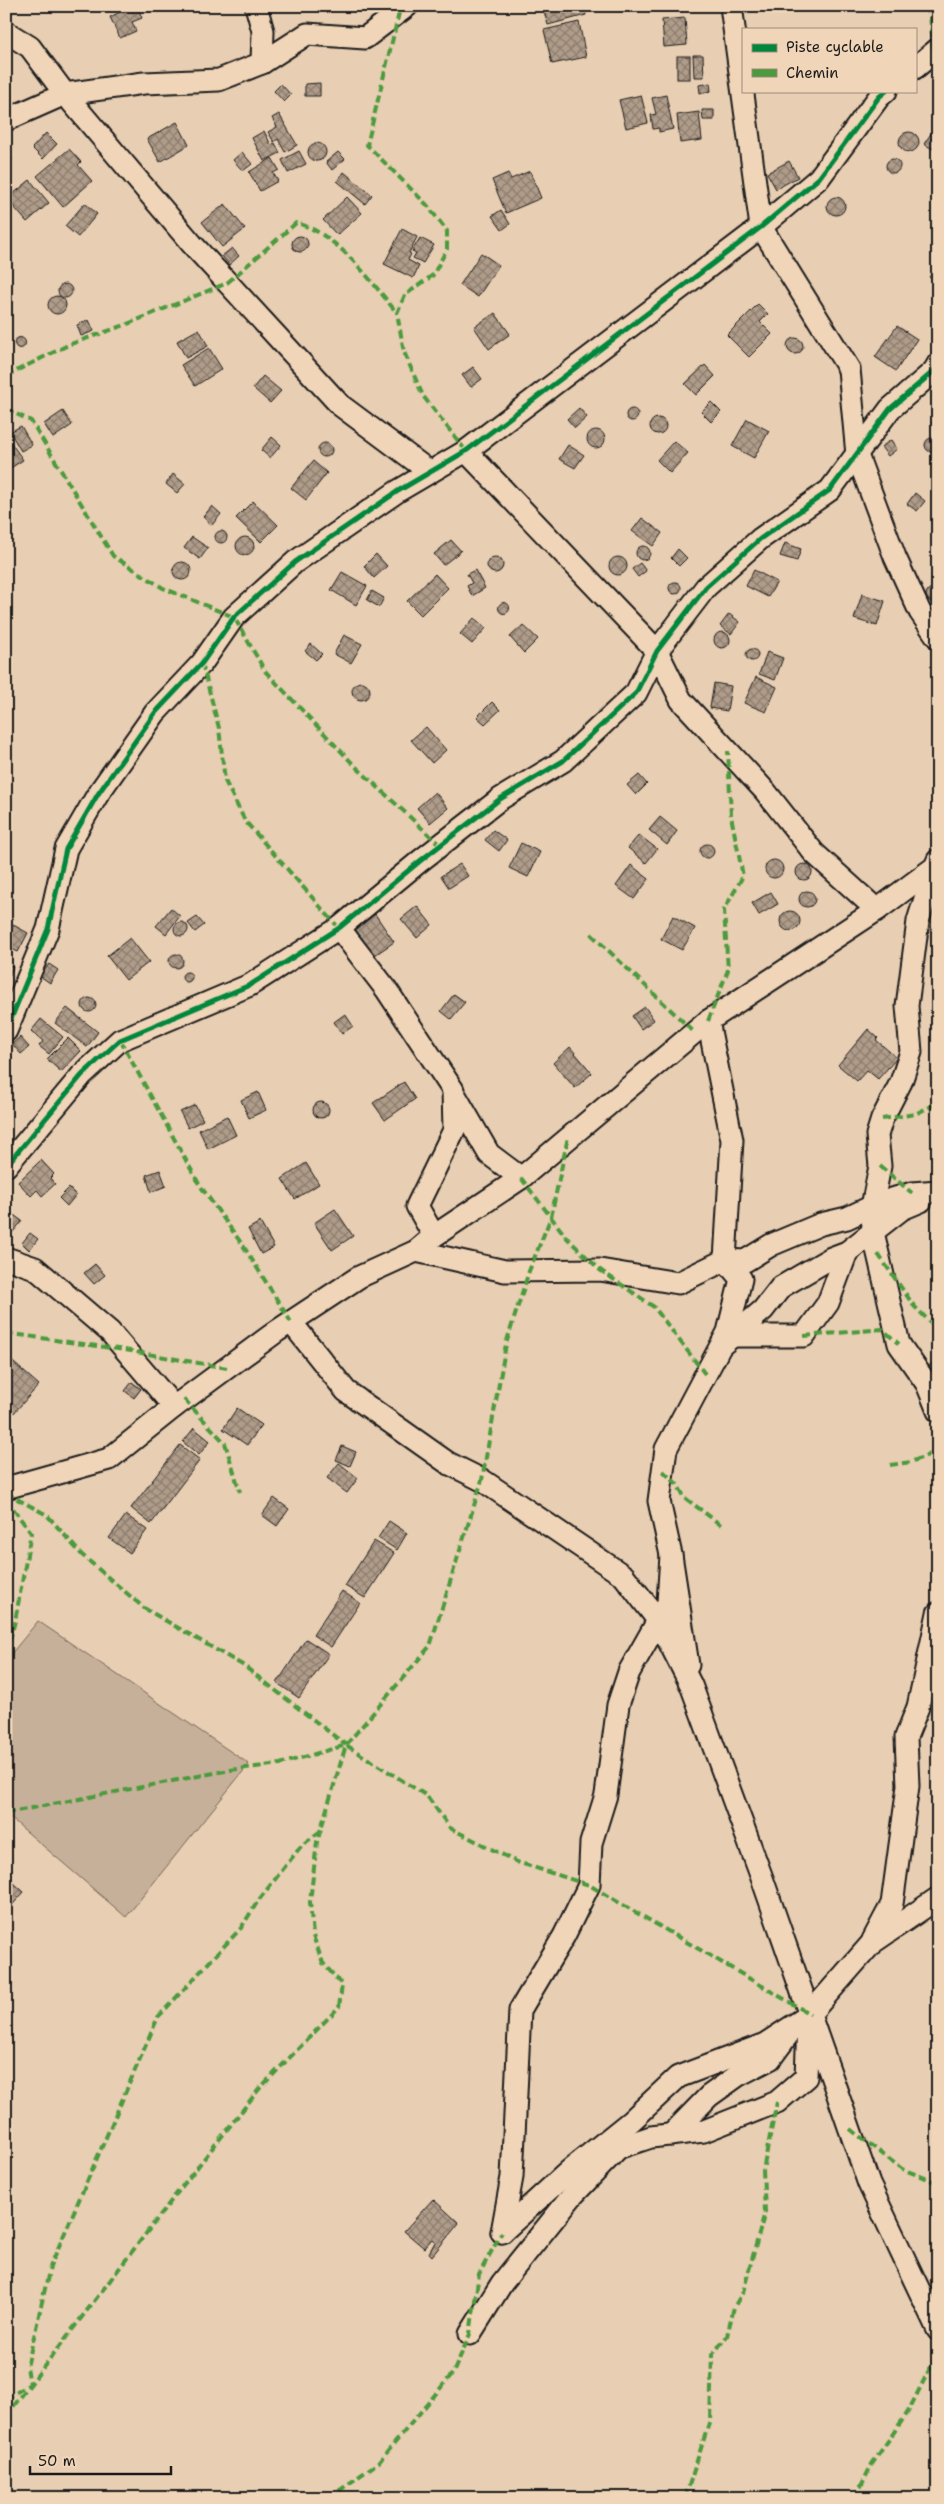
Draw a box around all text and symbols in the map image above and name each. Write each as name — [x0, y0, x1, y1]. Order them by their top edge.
legend — [742, 28, 916, 92]
text: Piste cyclable — [786, 37, 884, 57]
text: Chemin — [786, 63, 839, 83]
scale bar — [30, 2444, 171, 2476]
text: 50 m — [38, 2451, 76, 2471]

